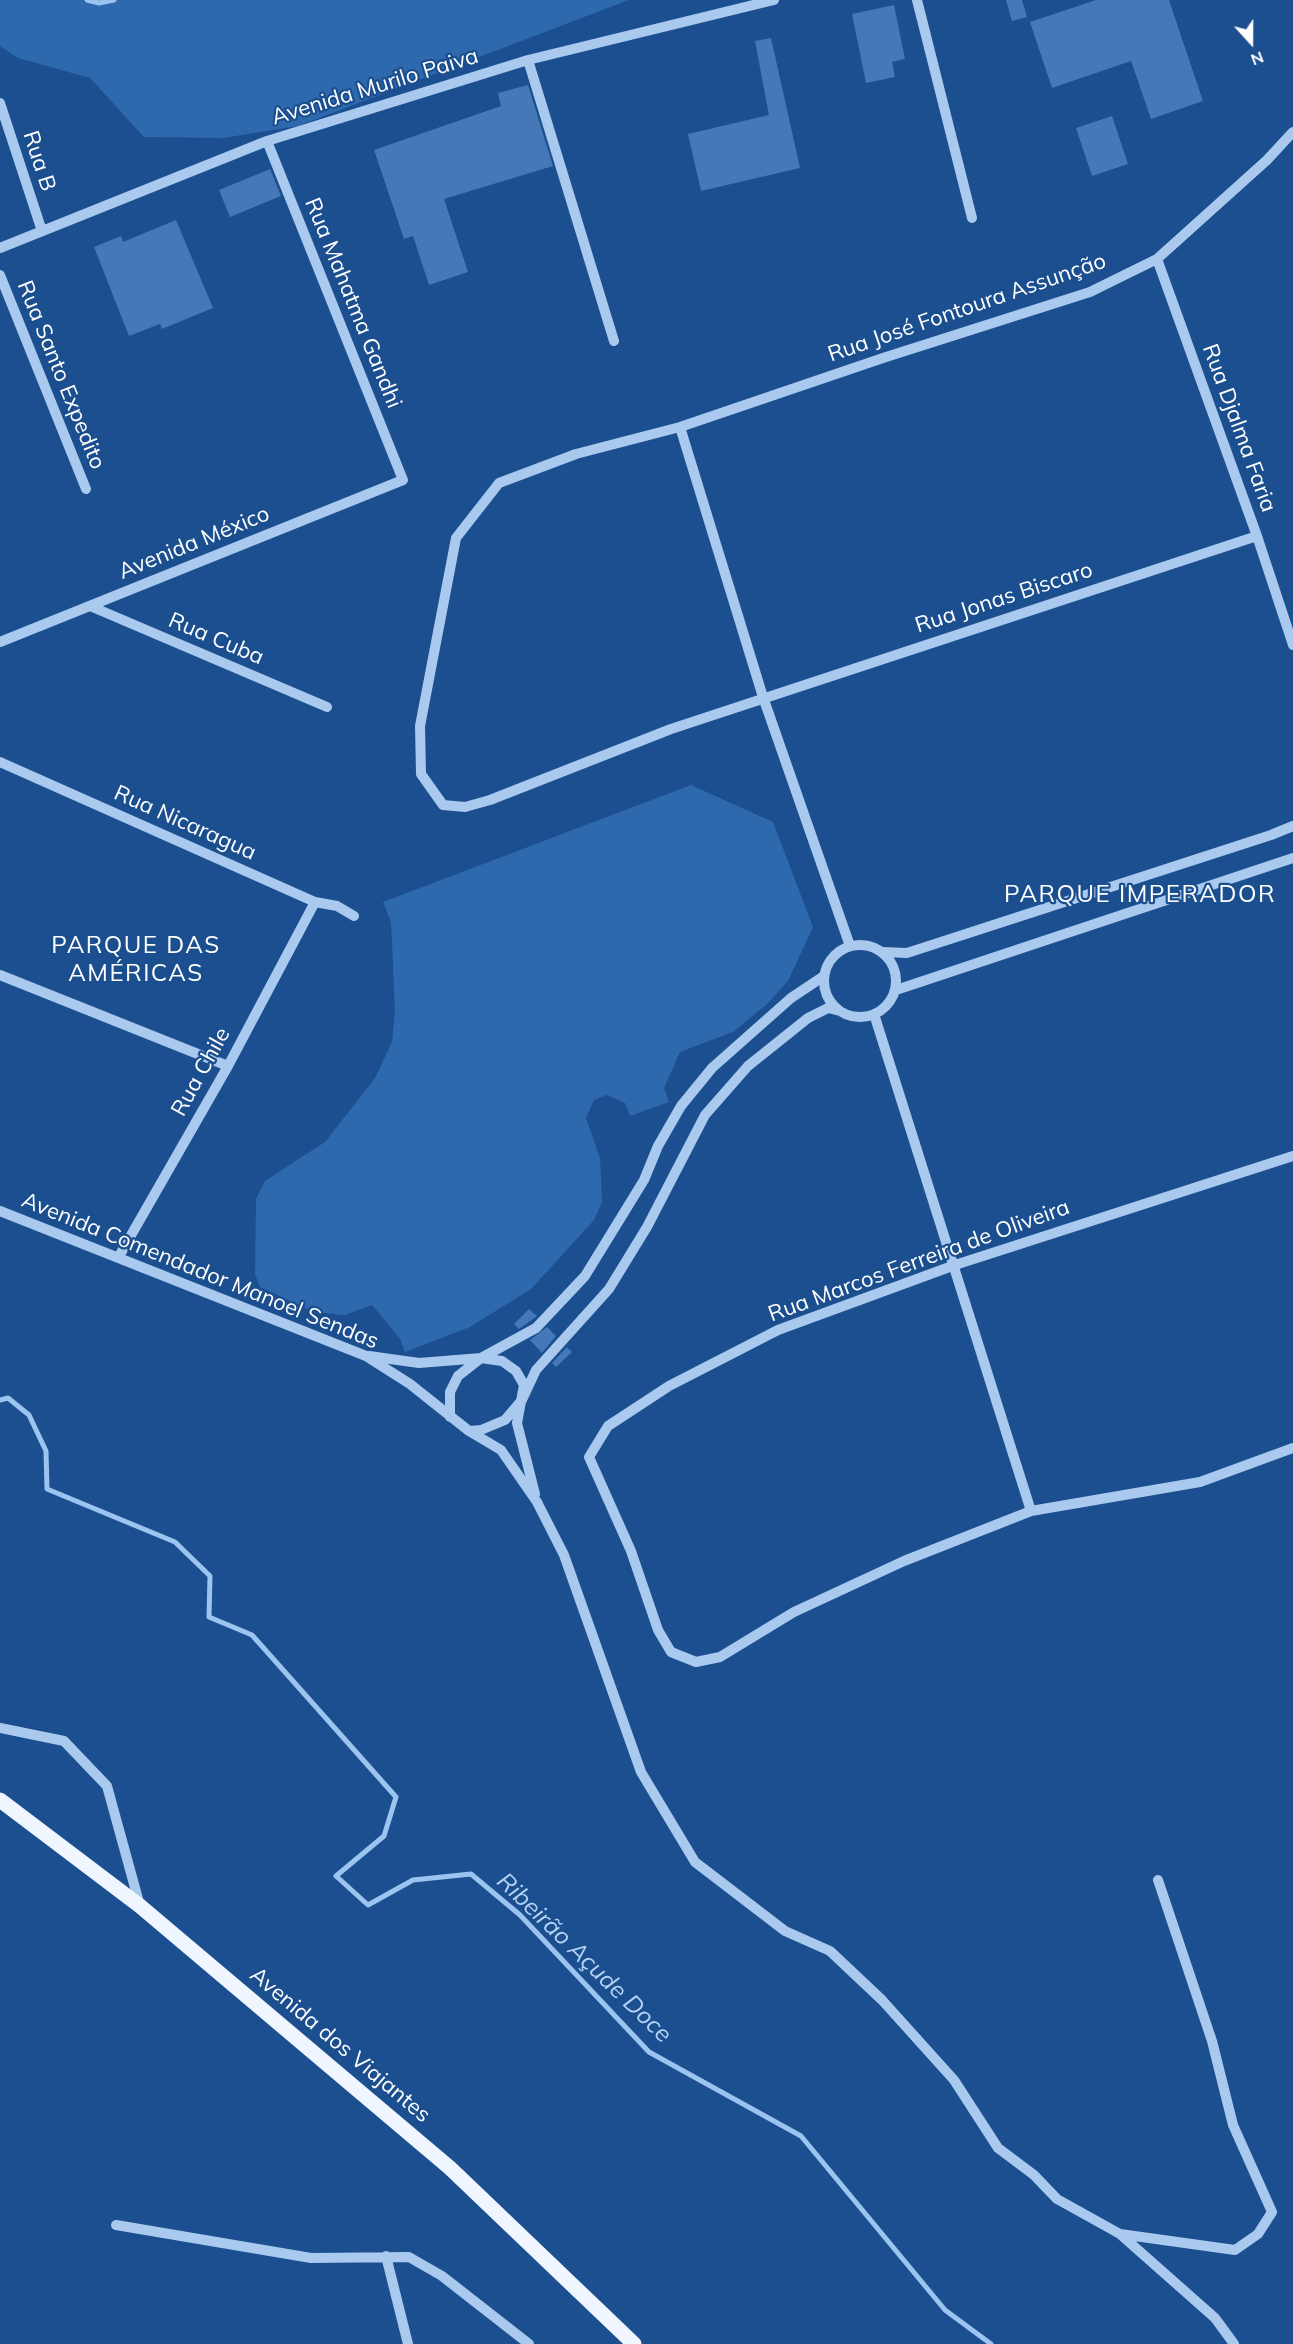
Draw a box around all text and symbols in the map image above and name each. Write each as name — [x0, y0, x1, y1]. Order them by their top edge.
north arrow — [1221, 12, 1281, 72]
street label: Avenida Murilo Paiva — [269, 43, 481, 131]
text: N — [1248, 47, 1267, 70]
street label: Rua B — [17, 128, 61, 194]
street label: Rua Mahatma Gandhi — [299, 194, 407, 412]
street label: Rua José Fontoura Assunção — [824, 248, 1110, 368]
street label: Rua Santo Expedito — [11, 277, 111, 473]
street label: Rua Djalma Faria — [1196, 340, 1282, 516]
street label: Avenida México — [115, 501, 273, 585]
street label: Rua Jonas Biscaro — [912, 557, 1096, 639]
street label: Rua Cuba — [164, 607, 268, 671]
street label: Rua Nicaragua — [110, 780, 260, 866]
district label: PARQUE IMPERADOR — [1004, 881, 1276, 909]
district label: PARQUE DAS AMÉRICAS — [51, 932, 221, 988]
street label: Rua Chile — [166, 1023, 236, 1121]
street label: Avenida Comendador Manoel Sendas — [18, 1187, 382, 1355]
street label: Rua Marcos Ferreira de Oliveira — [765, 1194, 1073, 1328]
water label: Ribeirão Açude Doce — [491, 1867, 677, 2049]
street label: Avenida dos Viajantes — [244, 1962, 436, 2128]

